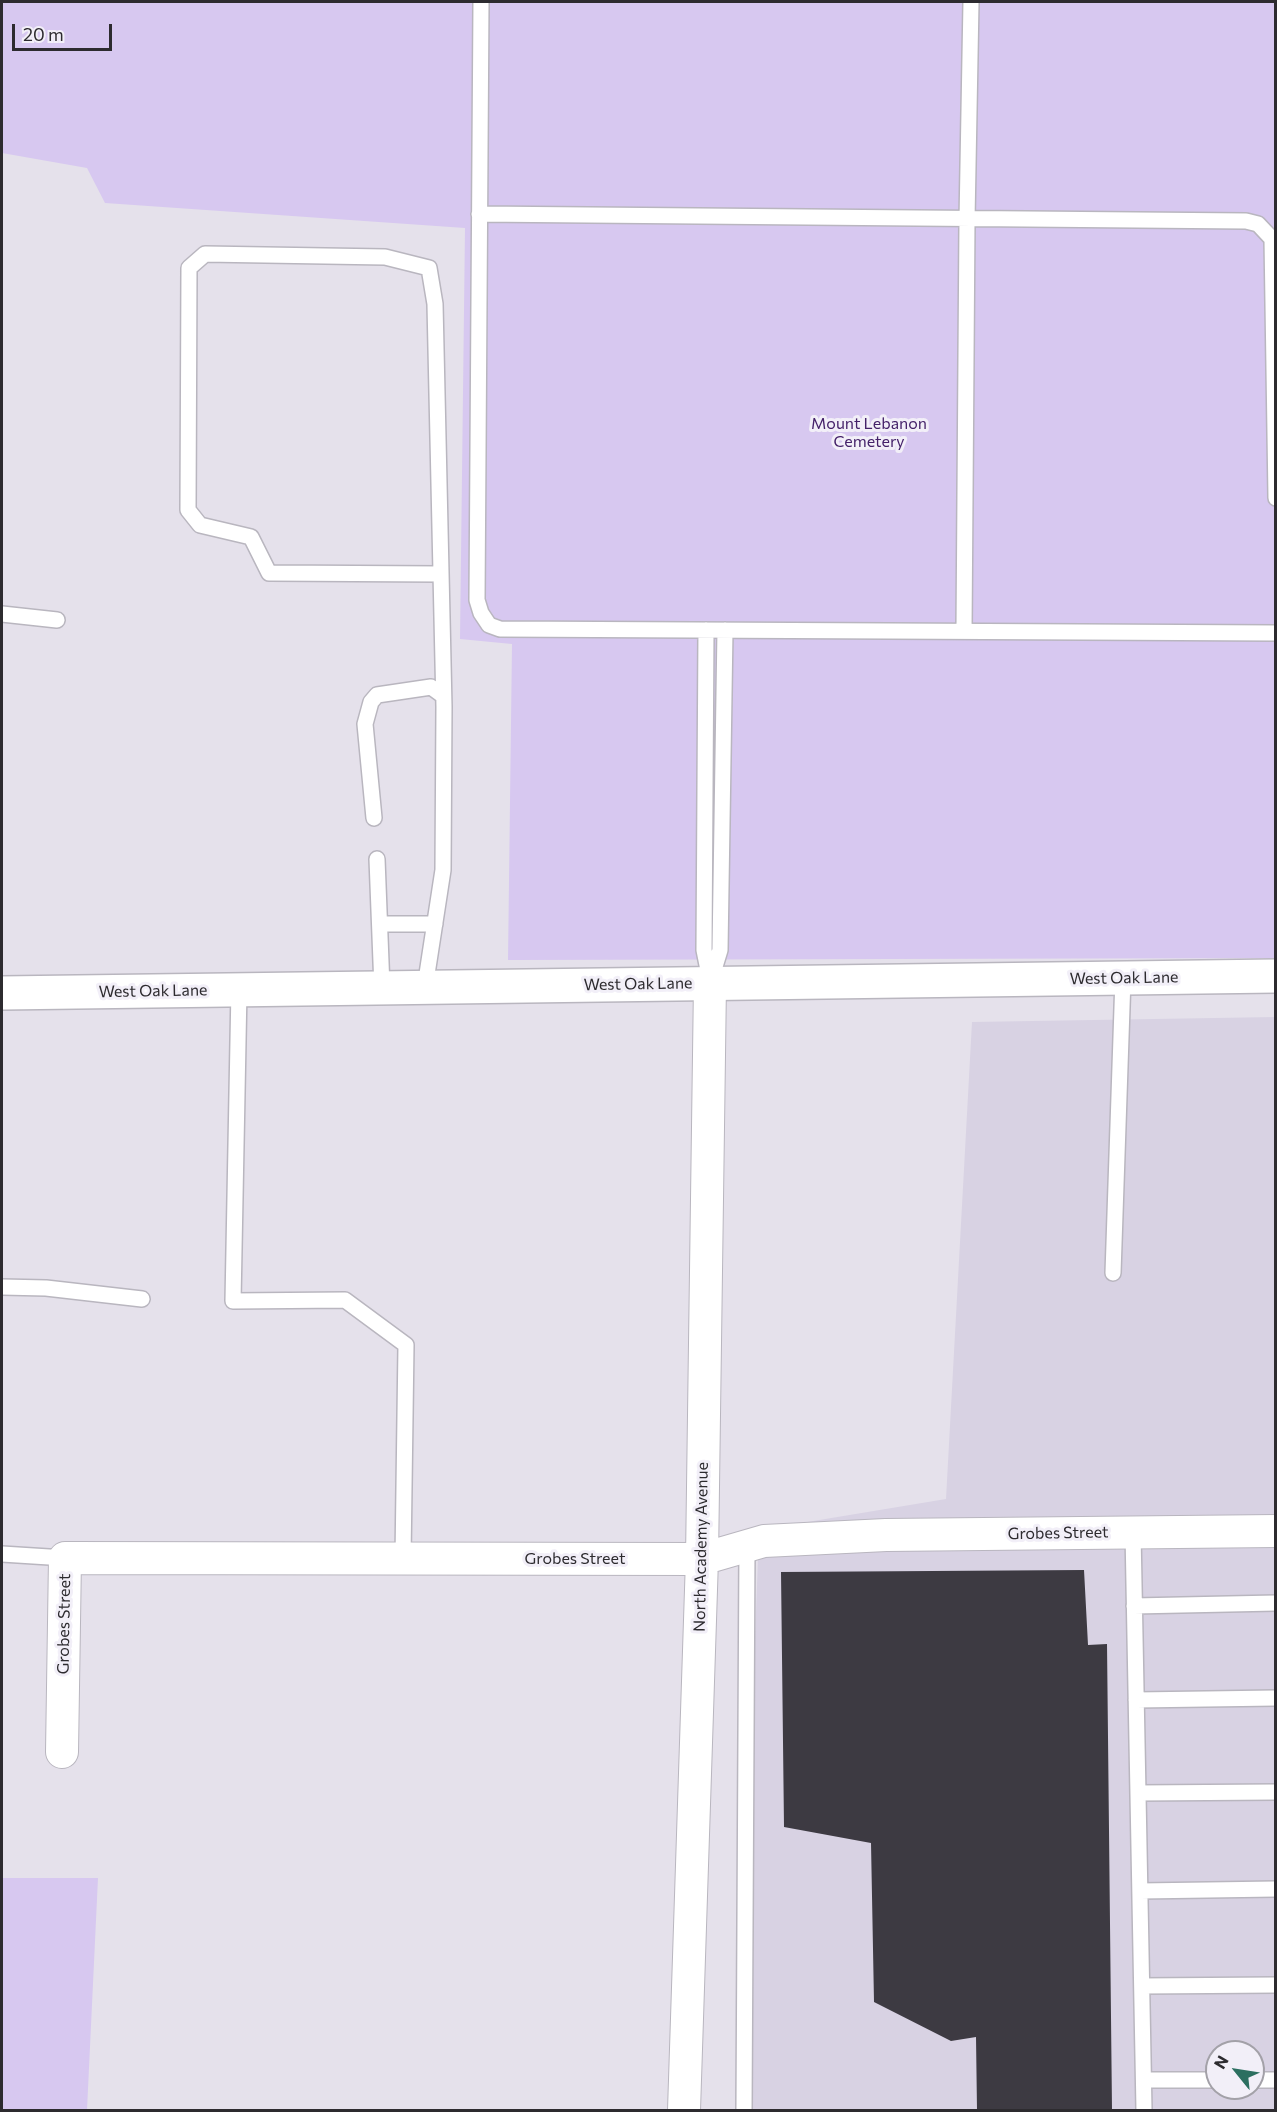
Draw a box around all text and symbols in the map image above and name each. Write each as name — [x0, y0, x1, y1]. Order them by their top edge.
scale bar — [15, 12, 116, 50]
text: 20 m — [23, 23, 64, 45]
park label: Mount Lebanon Cemetery — [811, 414, 927, 452]
street label: West Oak Lane — [1069, 967, 1179, 989]
street label: West Oak Lane — [583, 973, 693, 995]
street label: West Oak Lane — [98, 980, 208, 1002]
street label: North Academy Avenue — [690, 1462, 712, 1632]
street label: Grobes Street — [1007, 1523, 1109, 1543]
street label: Grobes Street — [525, 1549, 625, 1569]
street label: Grobes Street — [54, 1573, 74, 1675]
north arrow — [1205, 2040, 1265, 2100]
text: N — [1209, 2052, 1232, 2072]

